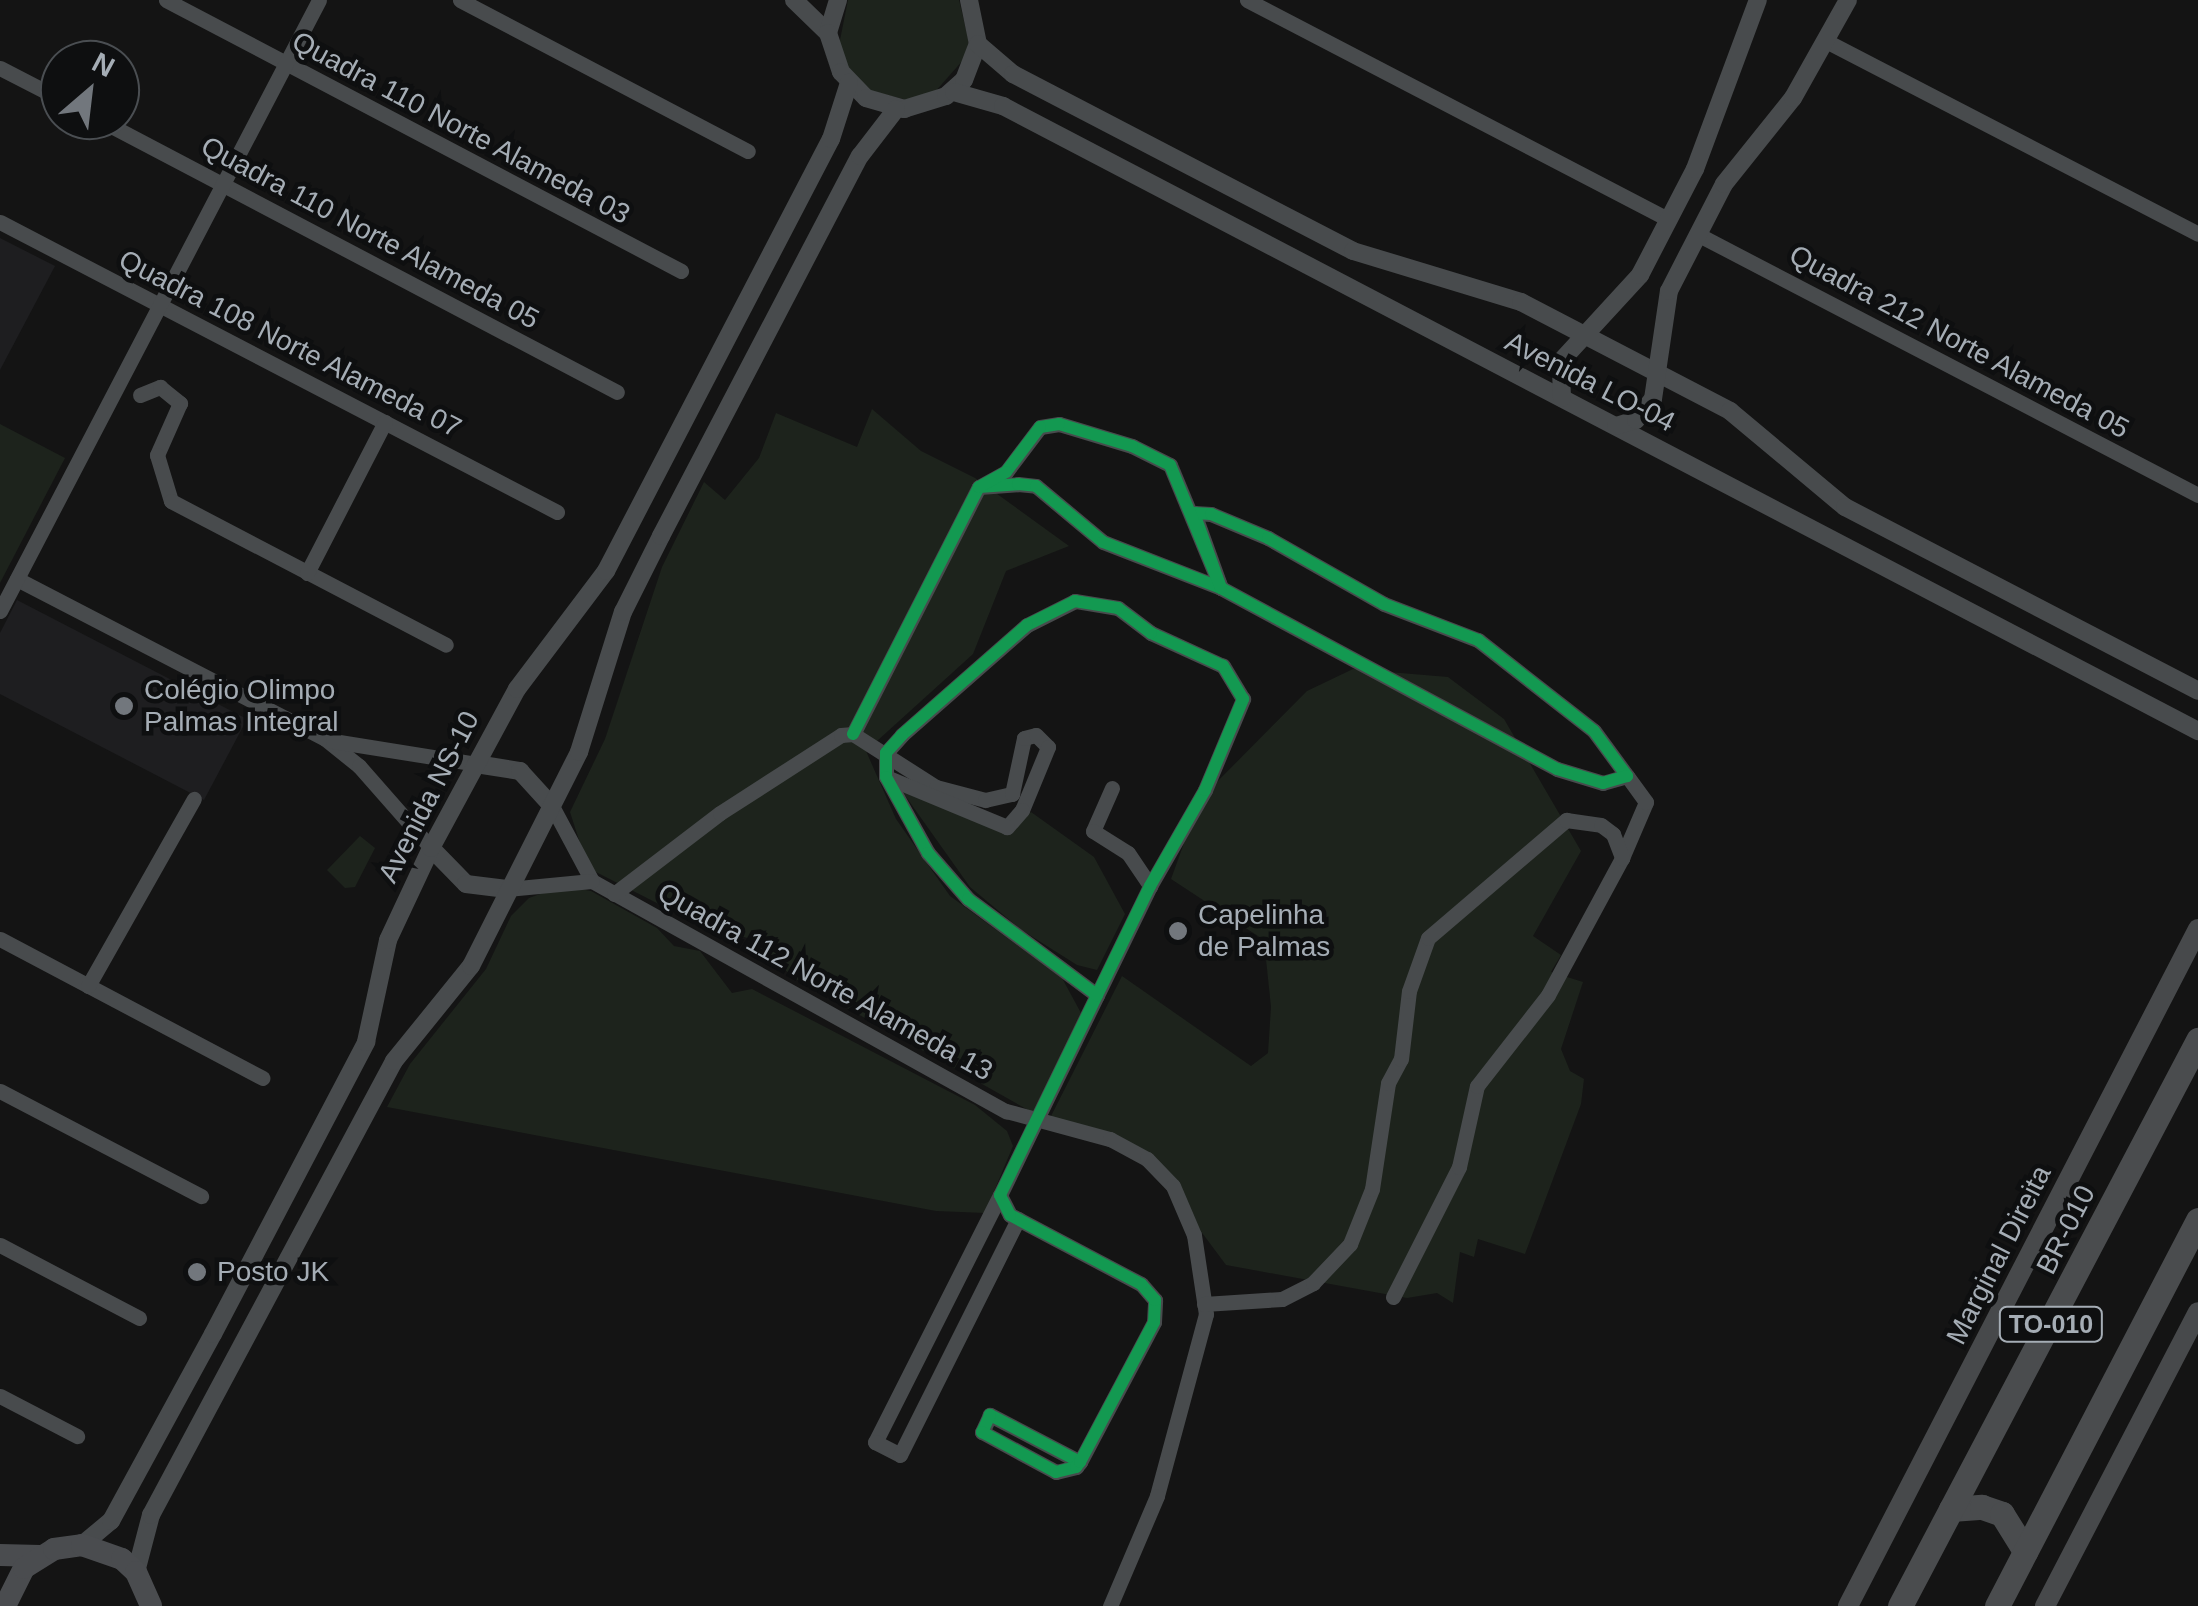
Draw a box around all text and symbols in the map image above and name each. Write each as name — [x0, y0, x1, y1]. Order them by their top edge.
street label: Quadra 110 Norte Alameda 03 — [286, 24, 636, 232]
north arrow — [40, 40, 140, 140]
text: N — [87, 46, 120, 83]
street label: Quadra 110 Norte Alameda 05 — [195, 129, 545, 337]
street label: Quadra 212 Norte Alameda 05 — [1783, 238, 2135, 446]
street label: Quadra 108 Norte Alameda 07 — [112, 242, 468, 446]
street label: Avenida LO-04 — [1499, 325, 1681, 439]
place label: Colégio Olimpo Palmas Integral — [144, 673, 339, 739]
marker: Colégio Olimpo Palmas Integral — [113, 695, 135, 717]
street label: Avenida NS-10 — [371, 706, 487, 888]
street label: Quadra 112 Norte Alameda 13 — [651, 875, 999, 1089]
place label: Capelinha de Palmas — [1198, 898, 1330, 964]
marker: Capelinha de Palmas — [1167, 920, 1189, 942]
street label: Marginal Direita — [1940, 1160, 2058, 1350]
street label: BR-010 — [2029, 1180, 2103, 1280]
place label: Posto JK — [217, 1255, 329, 1289]
marker: Posto JK — [186, 1261, 208, 1283]
road number: TO-010 — [1998, 1304, 2104, 1344]

